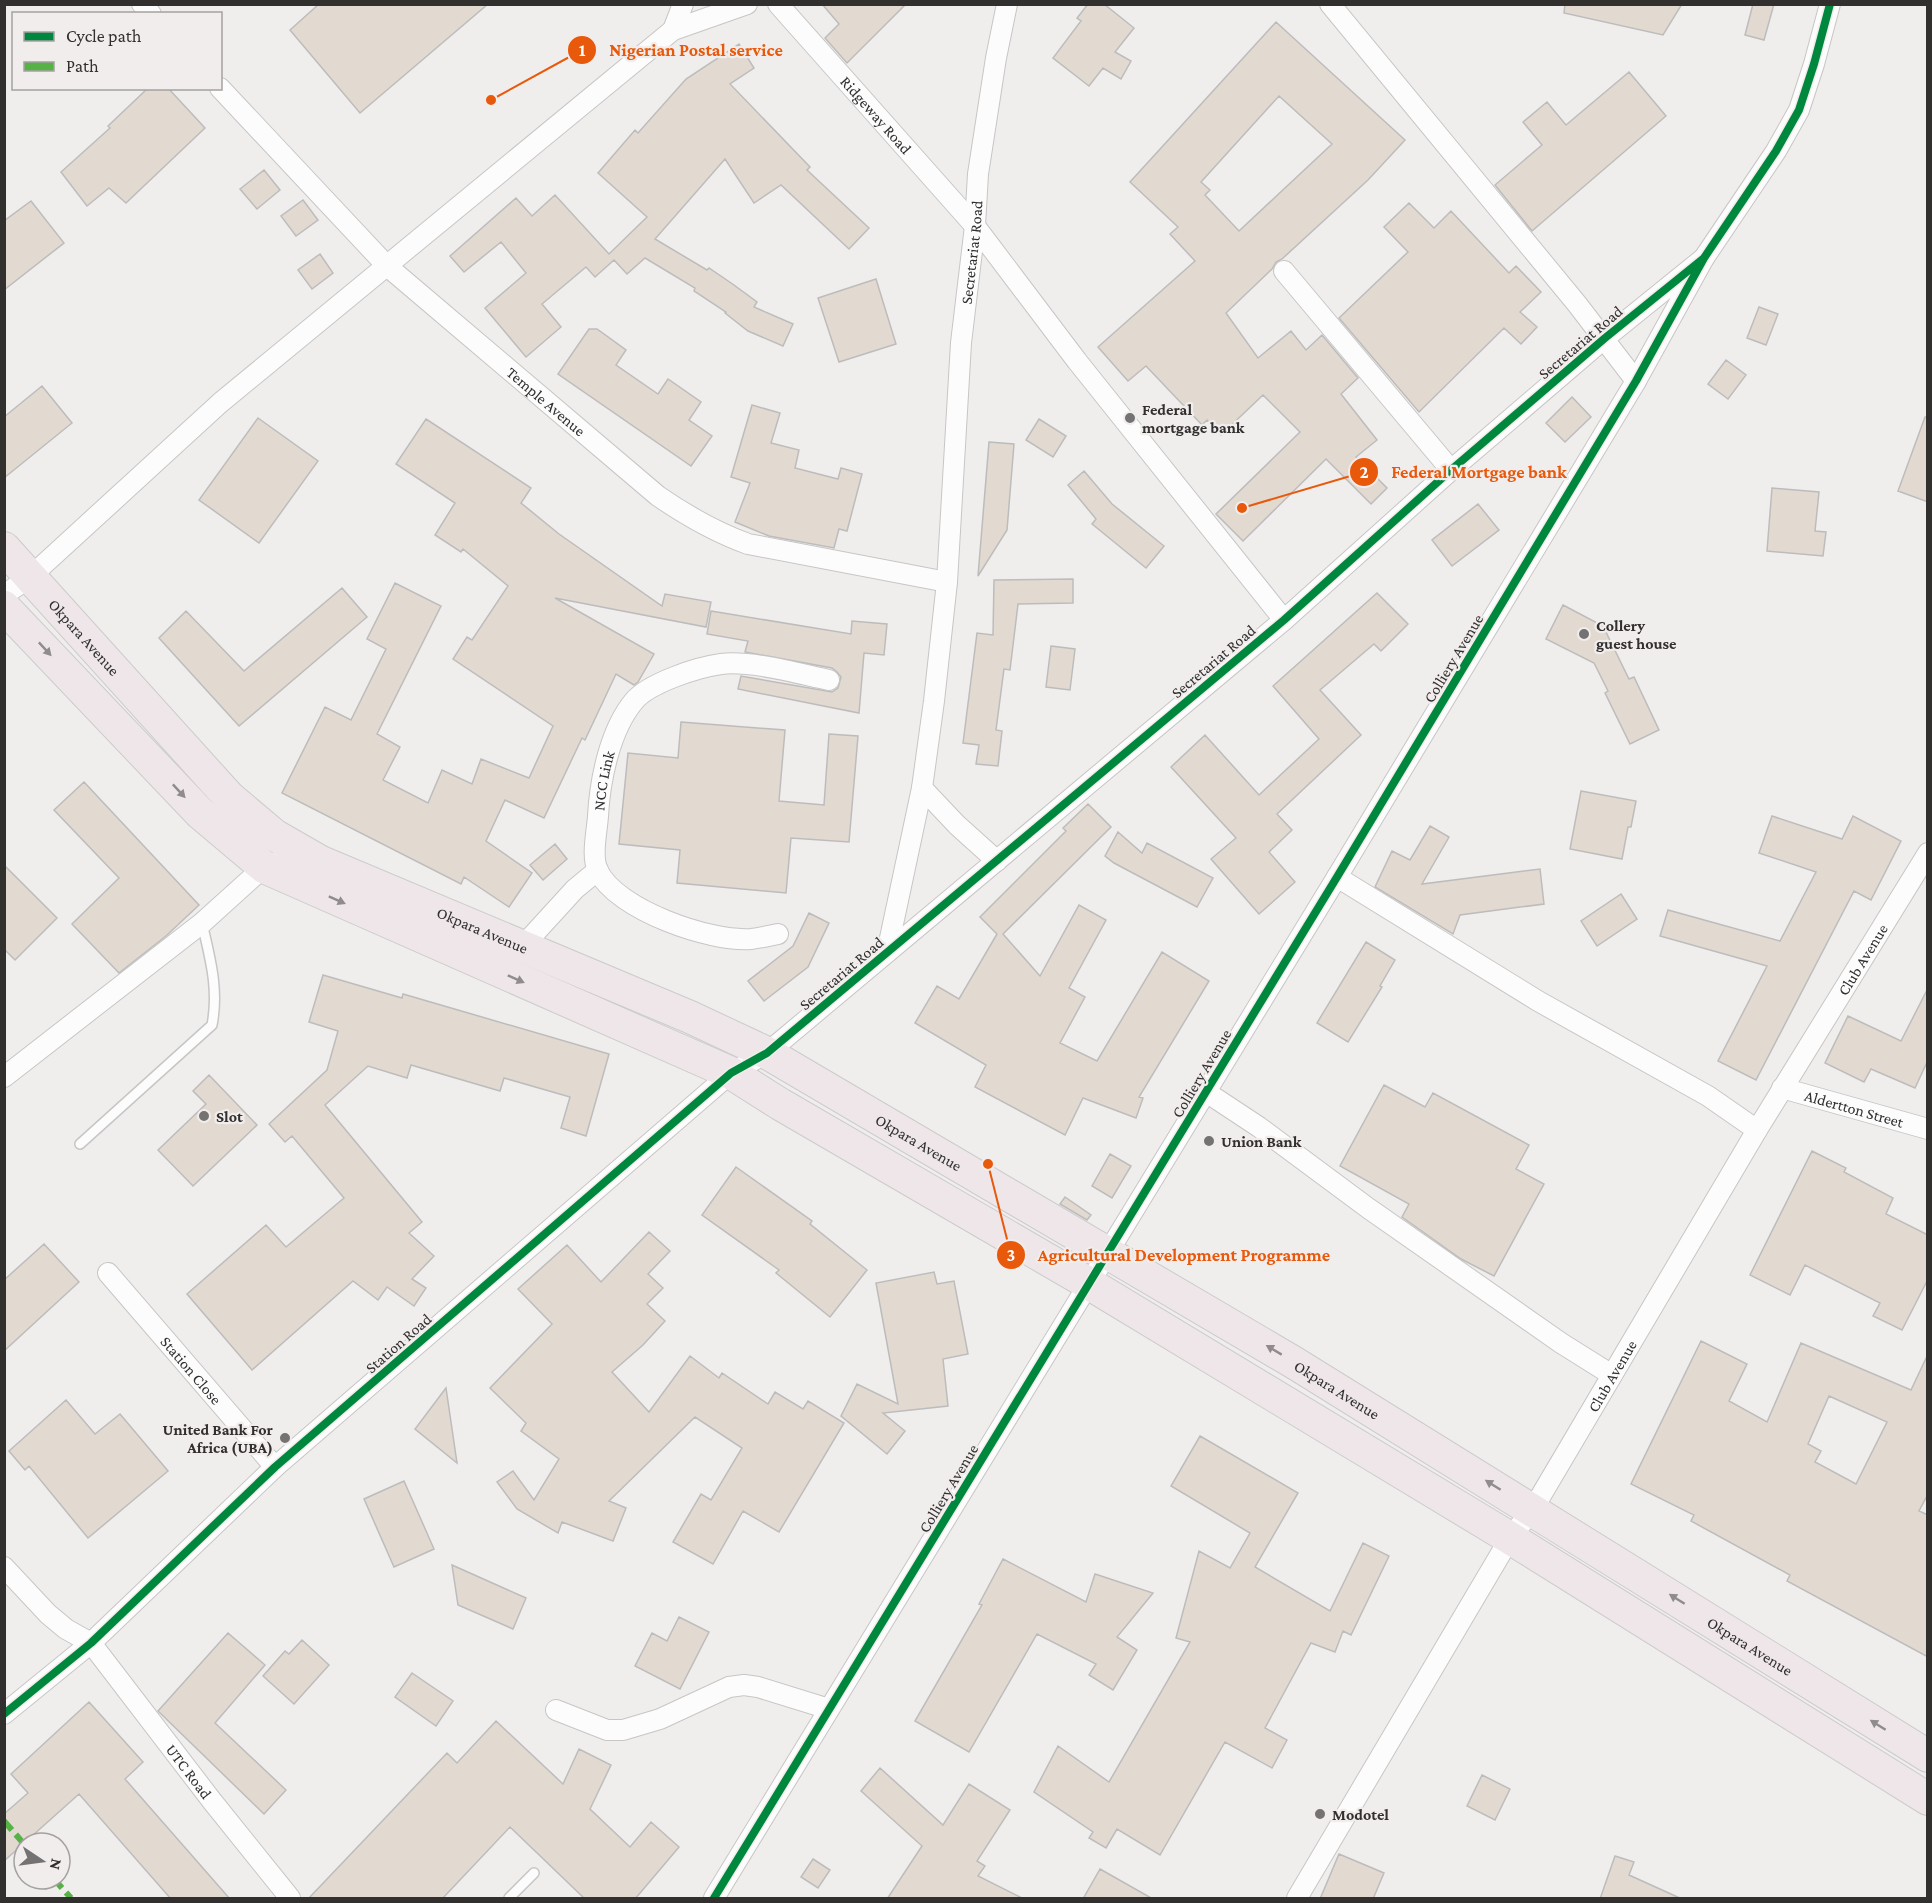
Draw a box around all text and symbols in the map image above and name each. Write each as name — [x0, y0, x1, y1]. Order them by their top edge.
legend — [12, 12, 222, 90]
text: Cycle path — [66, 26, 142, 46]
callout: Nigerian Postal service — [567, 32, 794, 68]
text: 1 — [579, 40, 586, 60]
text: Nigerian Postal service — [609, 40, 783, 60]
text: Path — [66, 56, 99, 76]
street label: Ridgeway Road — [837, 73, 915, 158]
street label: Secretariat Road — [958, 199, 985, 305]
street label: Secretariat Road — [1535, 302, 1626, 382]
street label: Temple Avenue — [503, 363, 589, 440]
place label: Federal mortgage bank — [1142, 401, 1245, 436]
marker: Federal mortgage bank — [1123, 411, 1137, 425]
callout: Federal Mortgage bank — [1349, 454, 1579, 490]
text: 2 — [1359, 462, 1369, 482]
text: Federal Mortgage bank — [1391, 462, 1567, 482]
street label: Okpara Avenue — [45, 596, 123, 679]
street label: Colliery Avenue — [1420, 611, 1487, 706]
place label: Collery guest house — [1596, 617, 1677, 652]
street label: Secretariat Road — [1168, 621, 1259, 701]
marker: Collery guest house — [1577, 627, 1591, 641]
one-way arrow — [37, 642, 51, 656]
street label: NCC Link — [590, 749, 618, 812]
one-way arrow — [172, 783, 185, 798]
one-way arrow — [329, 895, 347, 905]
street label: Okpara Avenue — [434, 904, 530, 957]
street label: Club Avenue — [1834, 921, 1891, 998]
street label: Secretariat Road — [796, 933, 887, 1013]
one-way arrow — [507, 974, 525, 984]
street label: Colliery Avenue — [1168, 1026, 1235, 1121]
street label: Aldertton Street — [1803, 1087, 1906, 1131]
place label: Slot — [216, 1108, 243, 1125]
marker: Slot — [197, 1109, 211, 1123]
street label: Okpara Avenue — [872, 1111, 965, 1175]
place label: Union Bank — [1221, 1133, 1302, 1150]
marker: Union Bank — [1202, 1134, 1216, 1148]
callout: Agricultural Development Programme — [996, 1237, 1342, 1273]
text: 3 — [1007, 1245, 1015, 1265]
text: Agricultural Development Programme — [1037, 1245, 1330, 1265]
street label: Station Road — [362, 1310, 435, 1377]
street label: Station Close — [157, 1333, 225, 1408]
street label: Club Avenue — [1584, 1337, 1640, 1415]
one-way arrow — [1265, 1345, 1282, 1355]
street label: Okpara Avenue — [1291, 1357, 1383, 1423]
place label: United Bank For Africa (UBA) — [163, 1421, 274, 1457]
marker: United Bank For Africa (UBA) — [278, 1431, 292, 1445]
street label: Colliery Avenue — [915, 1441, 982, 1536]
one-way arrow — [1485, 1480, 1501, 1491]
one-way arrow — [1669, 1594, 1685, 1605]
street label: Okpara Avenue — [1704, 1613, 1796, 1679]
one-way arrow — [1870, 1719, 1886, 1730]
street label: UTC Road — [163, 1741, 215, 1803]
place label: Modotel — [1332, 1806, 1389, 1823]
marker: Modotel — [1313, 1807, 1327, 1821]
north arrow — [12, 1831, 72, 1891]
text: N — [47, 1857, 66, 1872]

